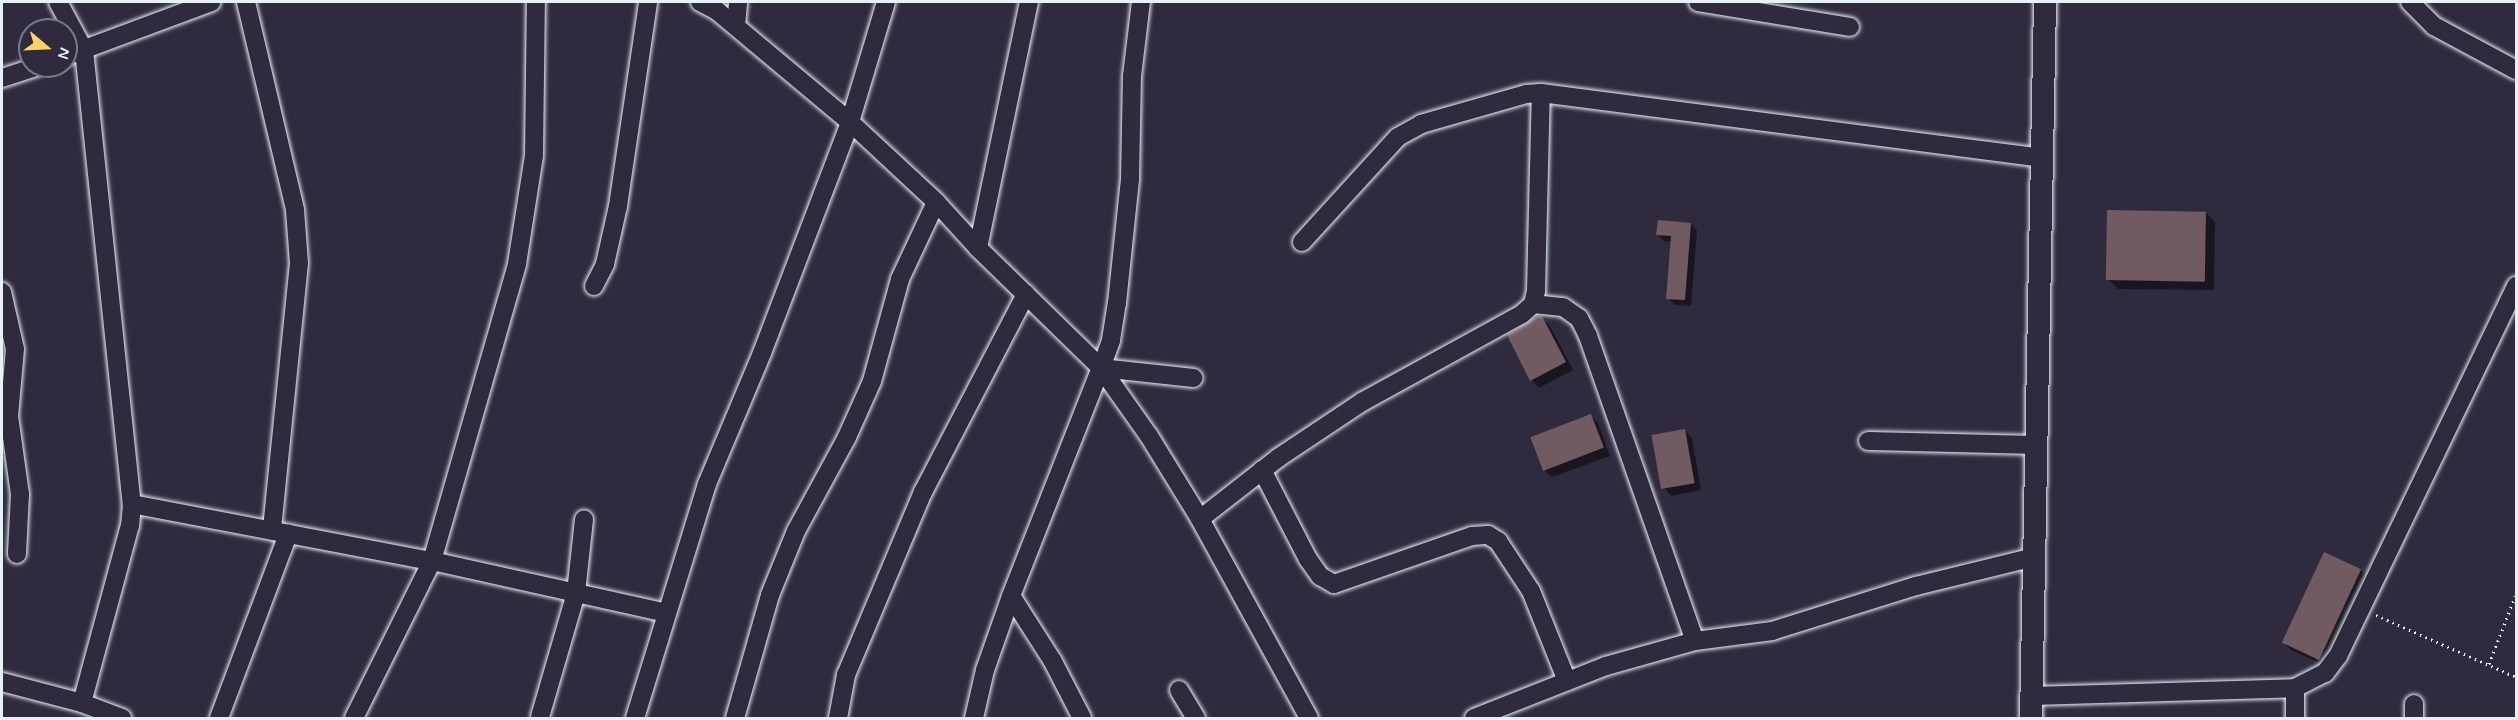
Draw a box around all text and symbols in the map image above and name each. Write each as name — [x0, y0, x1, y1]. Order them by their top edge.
north arrow — [18, 18, 78, 78]
text: N — [52, 45, 75, 62]

